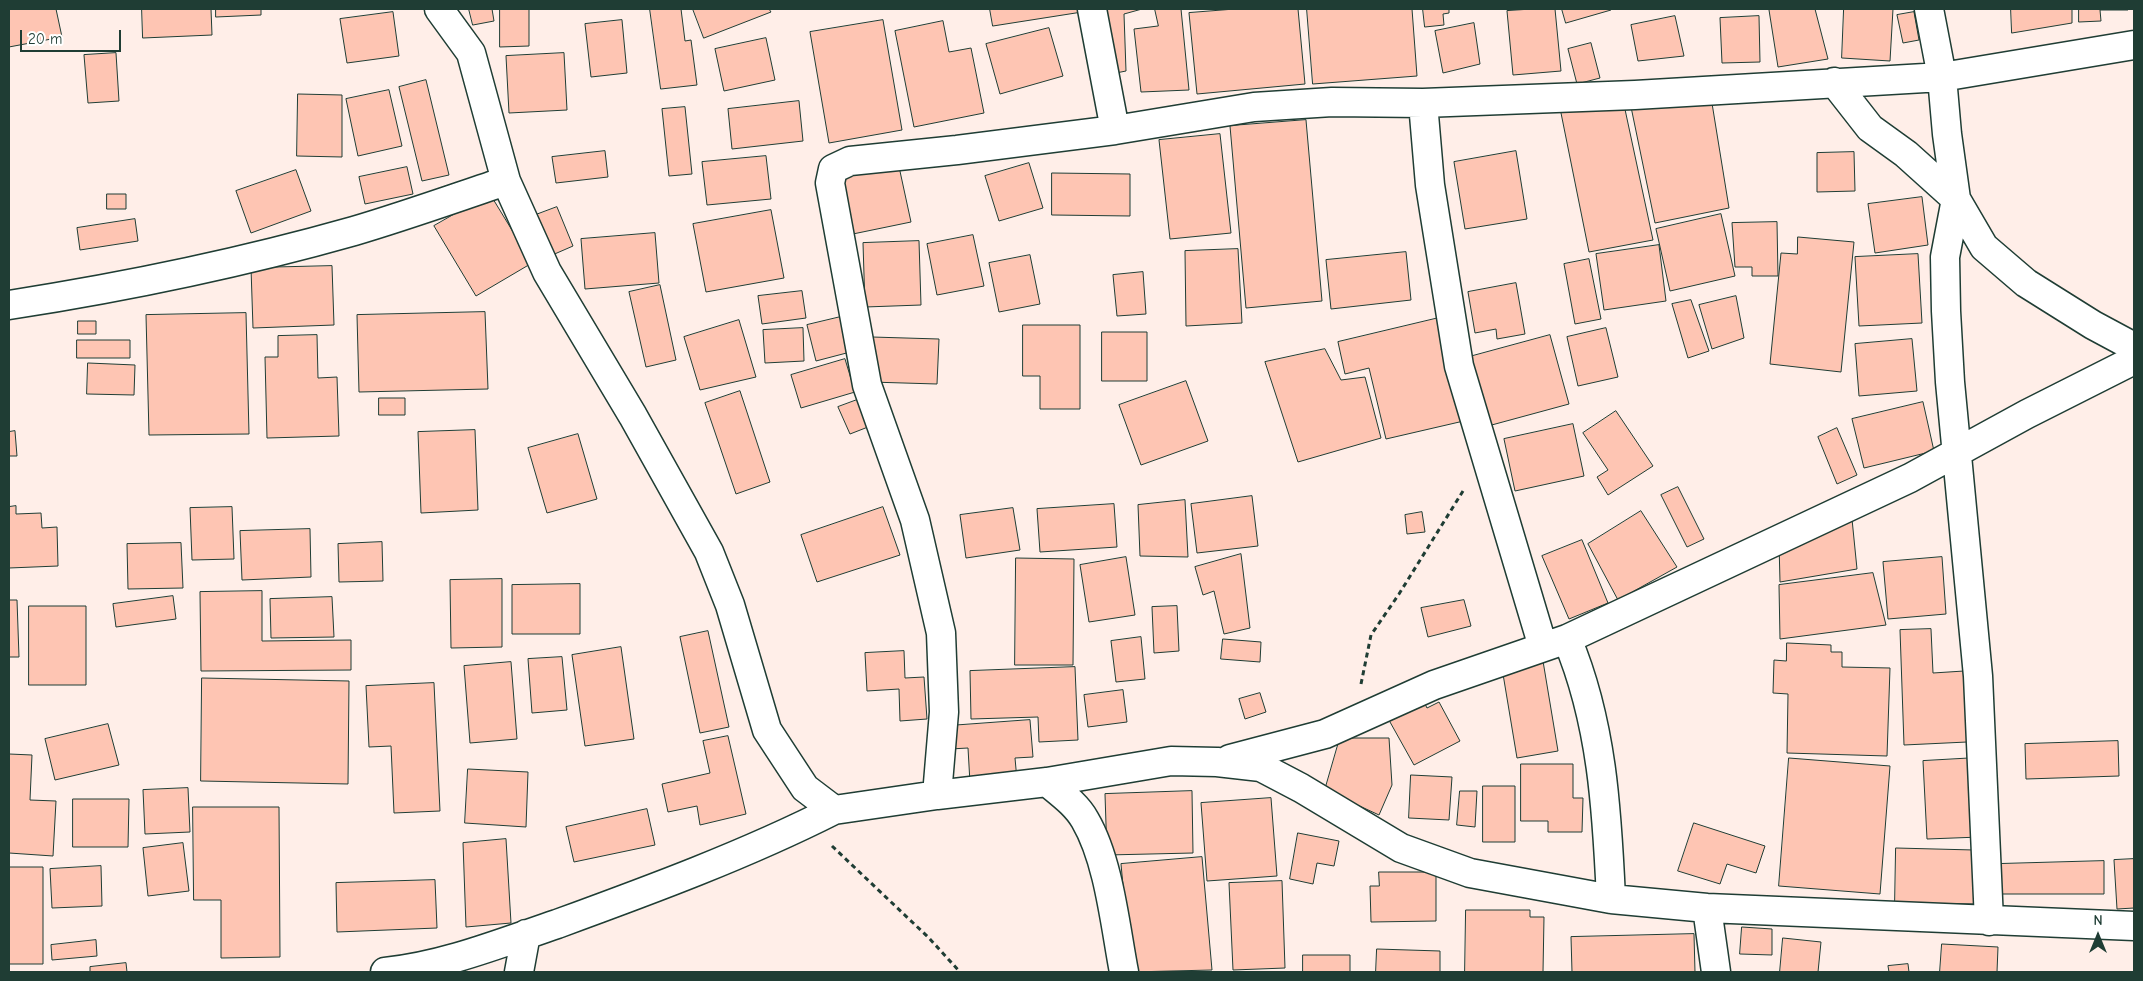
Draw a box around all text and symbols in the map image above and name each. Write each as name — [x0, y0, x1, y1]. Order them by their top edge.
scale bar — [22, 20, 124, 52]
text: 20 m — [28, 30, 62, 48]
north arrow — [2073, 911, 2123, 961]
text: N — [2093, 912, 2103, 929]

